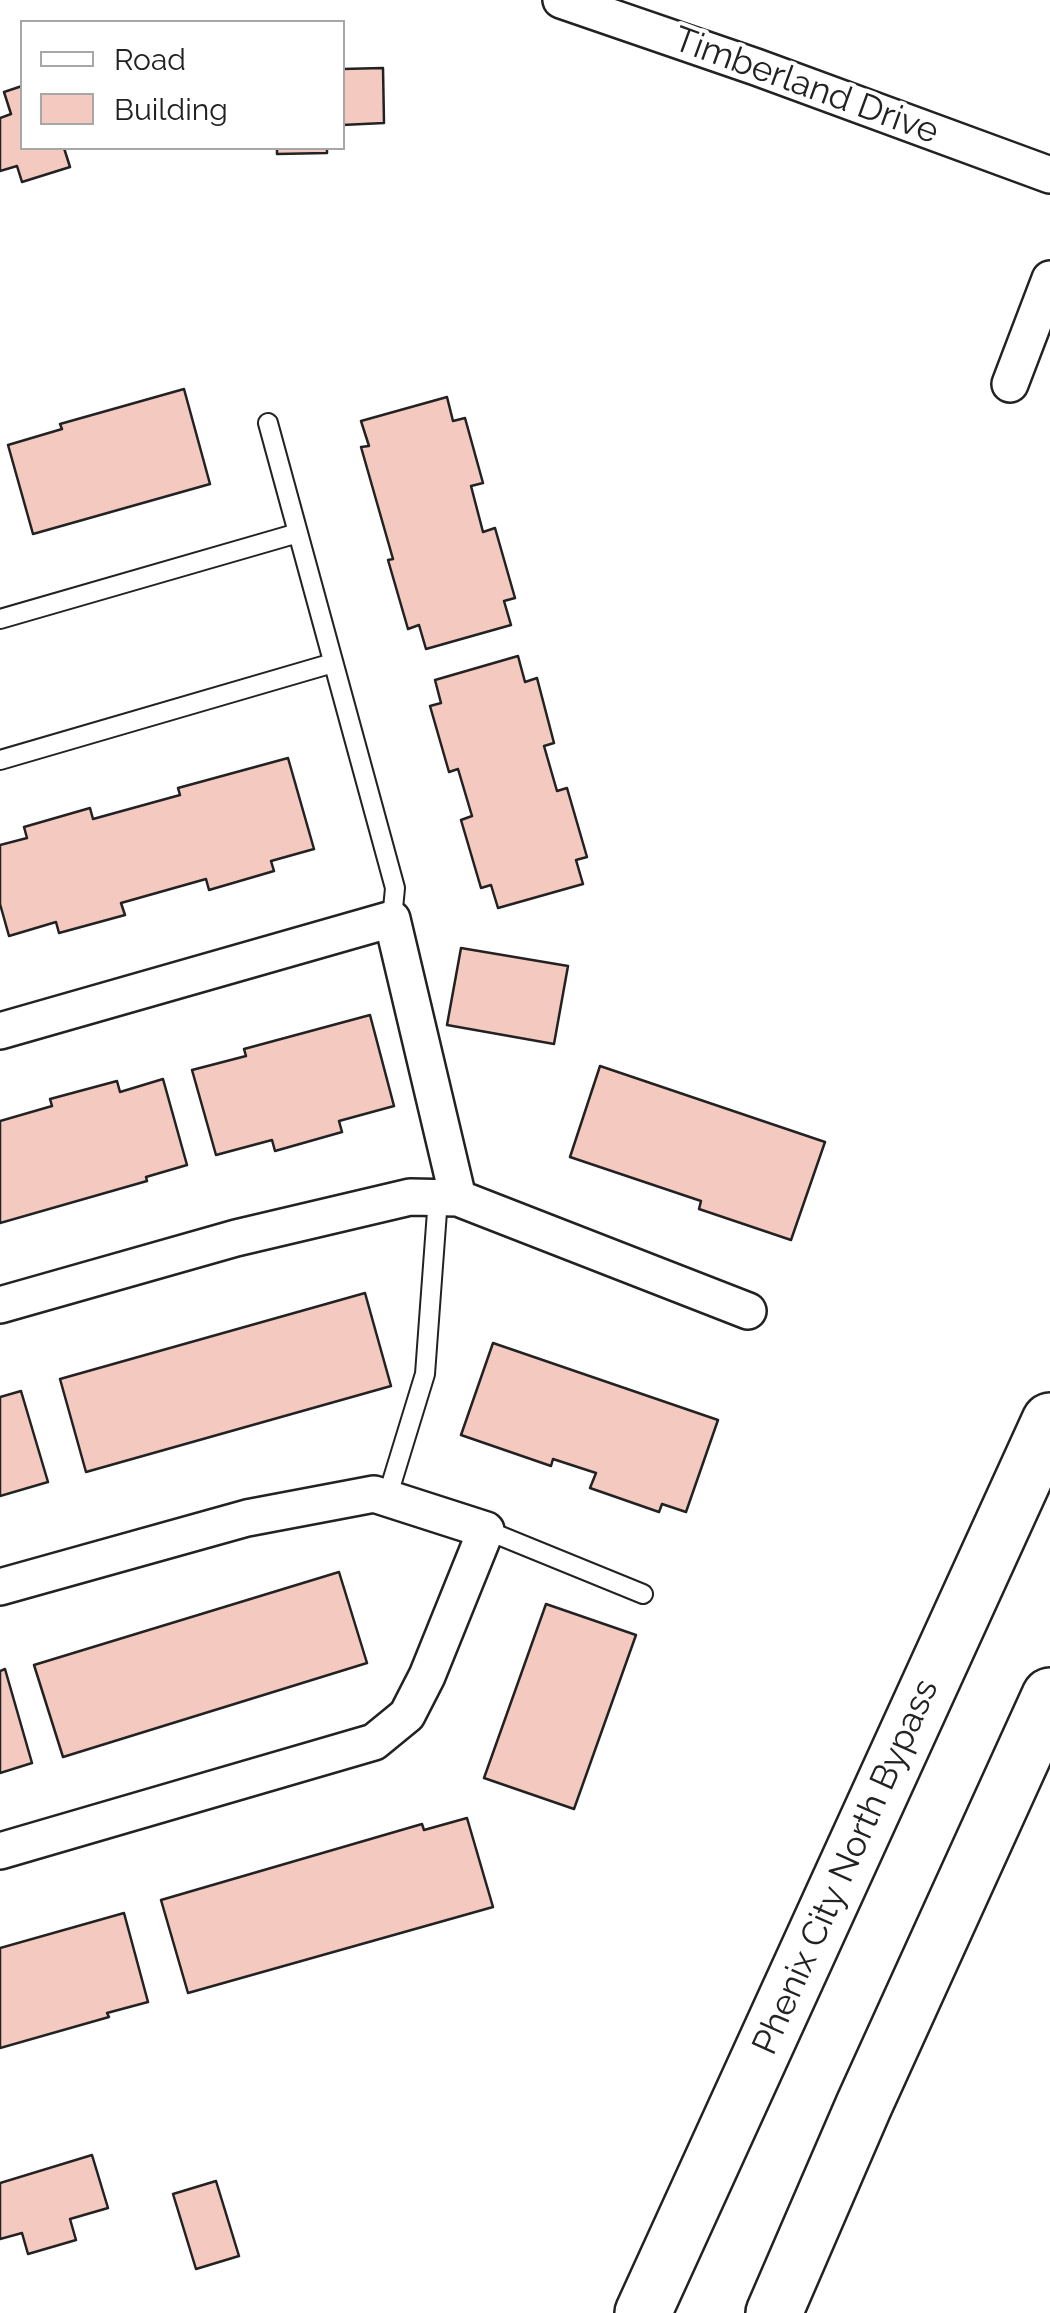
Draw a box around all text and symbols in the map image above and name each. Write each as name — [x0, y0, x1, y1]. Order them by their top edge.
street label: Timberland Drive — [668, 19, 944, 153]
legend — [20, 20, 345, 150]
text: Road — [114, 42, 186, 77]
text: Building — [114, 92, 228, 127]
street label: Phenix City North Bypass — [744, 1673, 948, 2061]

